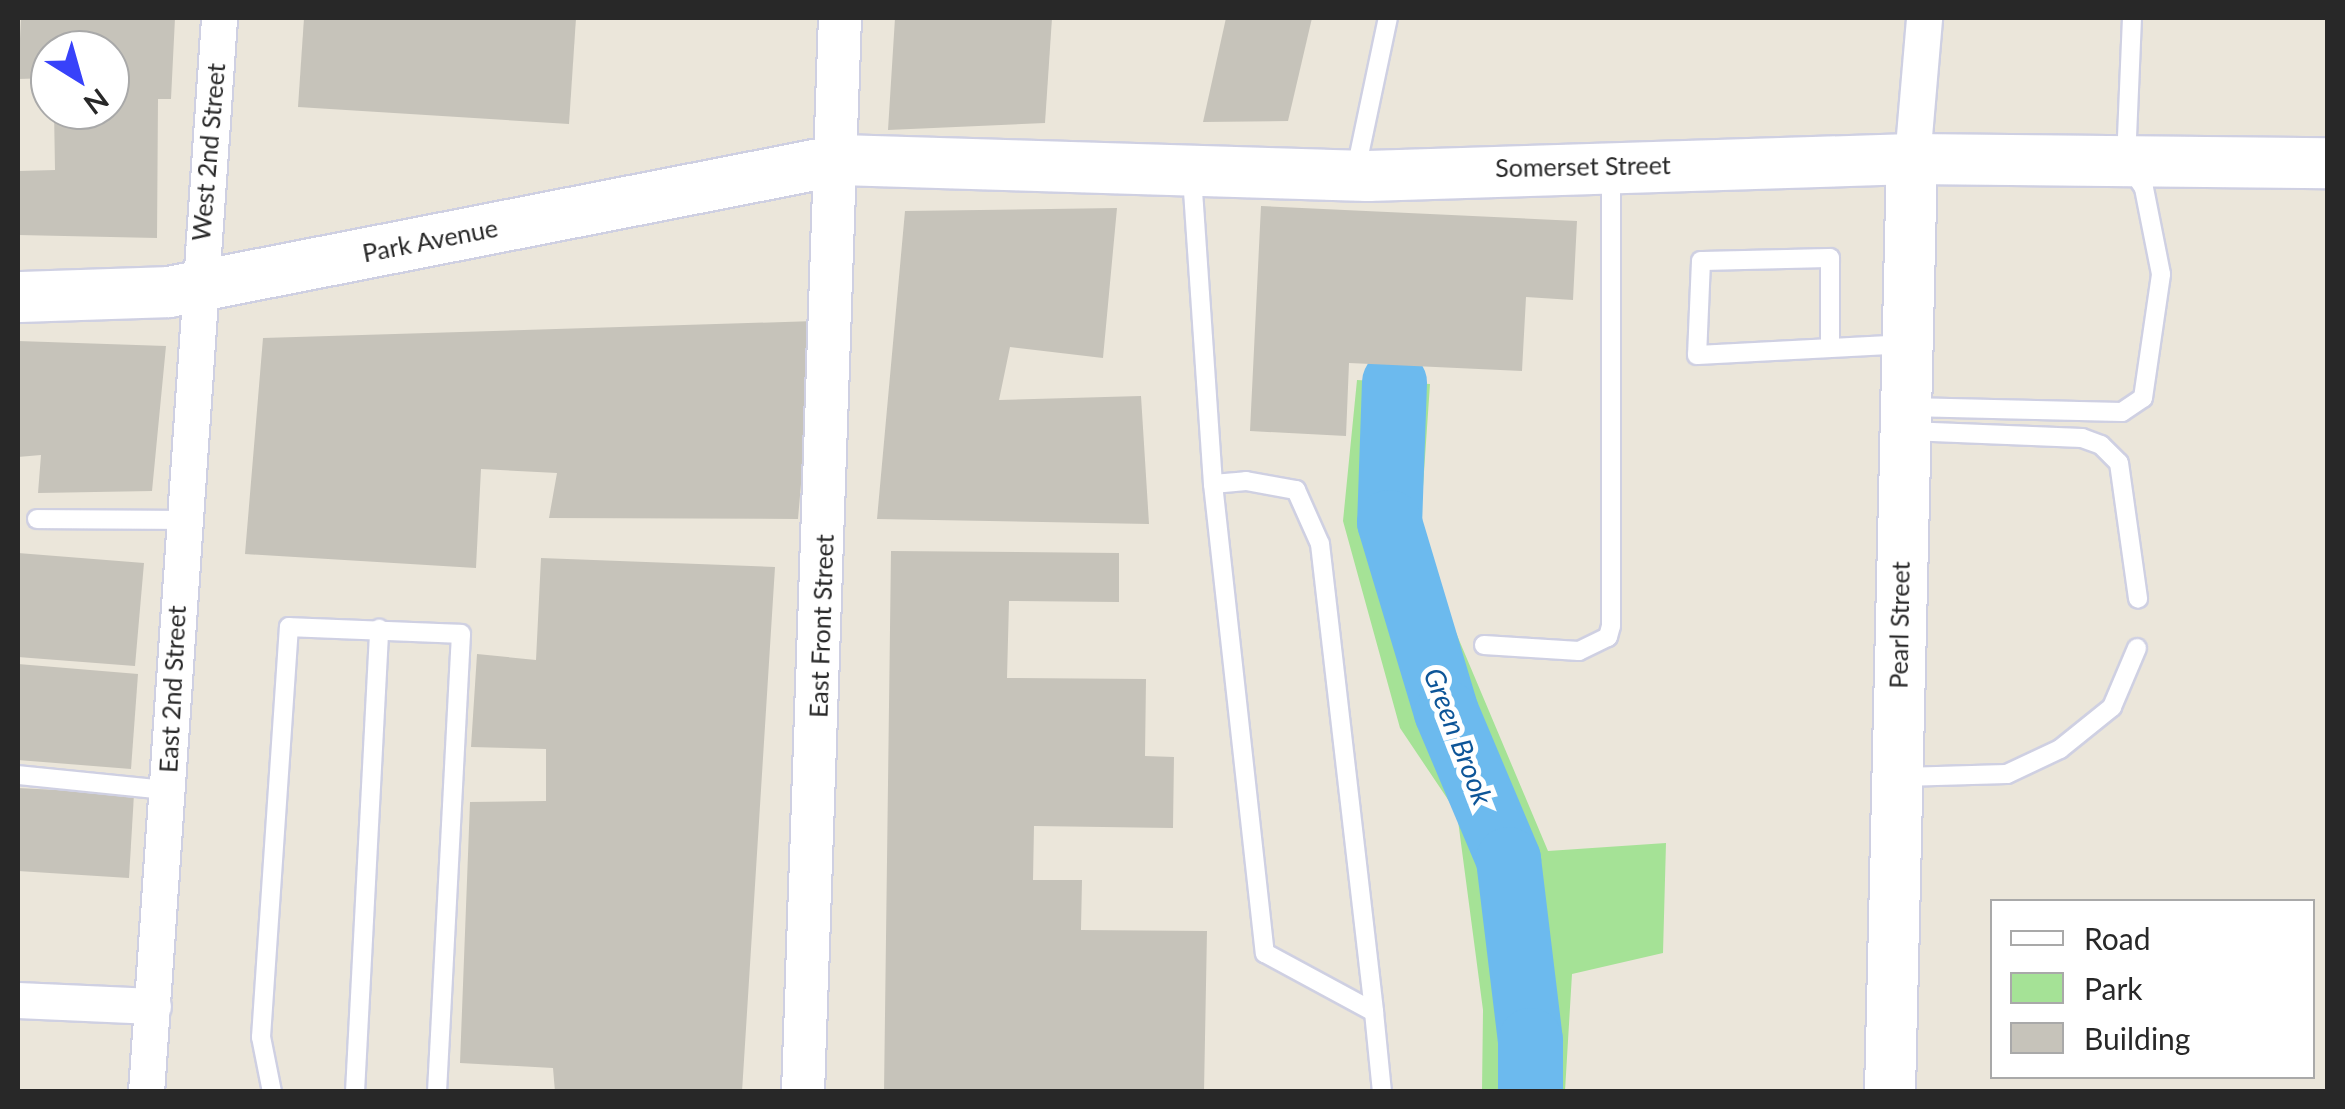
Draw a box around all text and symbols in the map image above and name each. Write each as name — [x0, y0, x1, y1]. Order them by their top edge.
north arrow — [30, 30, 130, 130]
street label: West 2nd Street — [185, 62, 231, 242]
text: N — [78, 82, 116, 122]
street label: Somerset Street — [1495, 149, 1671, 183]
street label: Park Avenue — [359, 212, 501, 268]
street label: East Front Street — [803, 534, 839, 718]
street label: Pearl Street — [1883, 561, 1915, 689]
street label: East 2nd Street — [153, 605, 191, 773]
water label: Green Brook — [1418, 663, 1500, 809]
legend — [1990, 899, 2315, 1079]
text: Road — [2084, 920, 2151, 956]
text: Park — [2084, 970, 2143, 1006]
text: Building — [2084, 1020, 2190, 1056]

